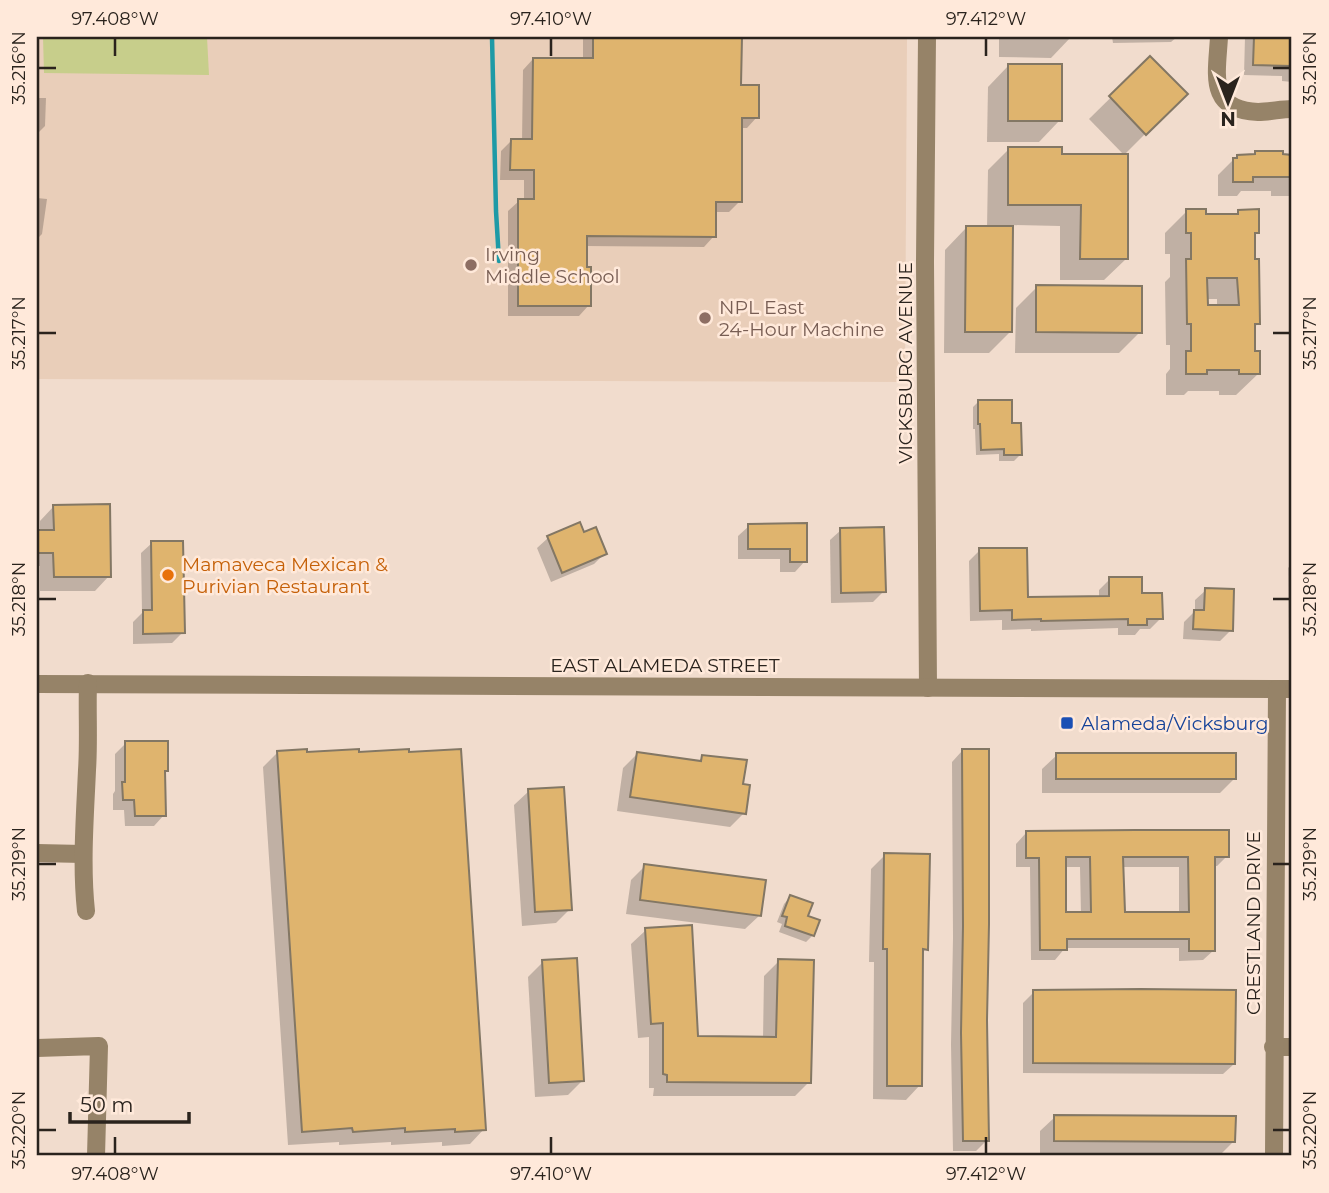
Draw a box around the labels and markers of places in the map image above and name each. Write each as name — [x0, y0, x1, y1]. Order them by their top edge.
place label: Irving Middle School — [485, 243, 620, 288]
marker: Irving Middle School — [463, 257, 479, 273]
place label: NPL East 24-Hour Machine — [719, 296, 884, 341]
marker: NPL East 24-Hour Machine — [697, 310, 713, 326]
place label: Mamaveca Mexican & Purivian Restaurant — [182, 553, 388, 598]
marker: Mamaveca Mexican & Purivian Restaurant — [160, 567, 176, 583]
place label: Alameda/Vicksburg — [1081, 712, 1269, 735]
marker: Alameda/Vicksburg — [1059, 715, 1075, 731]

